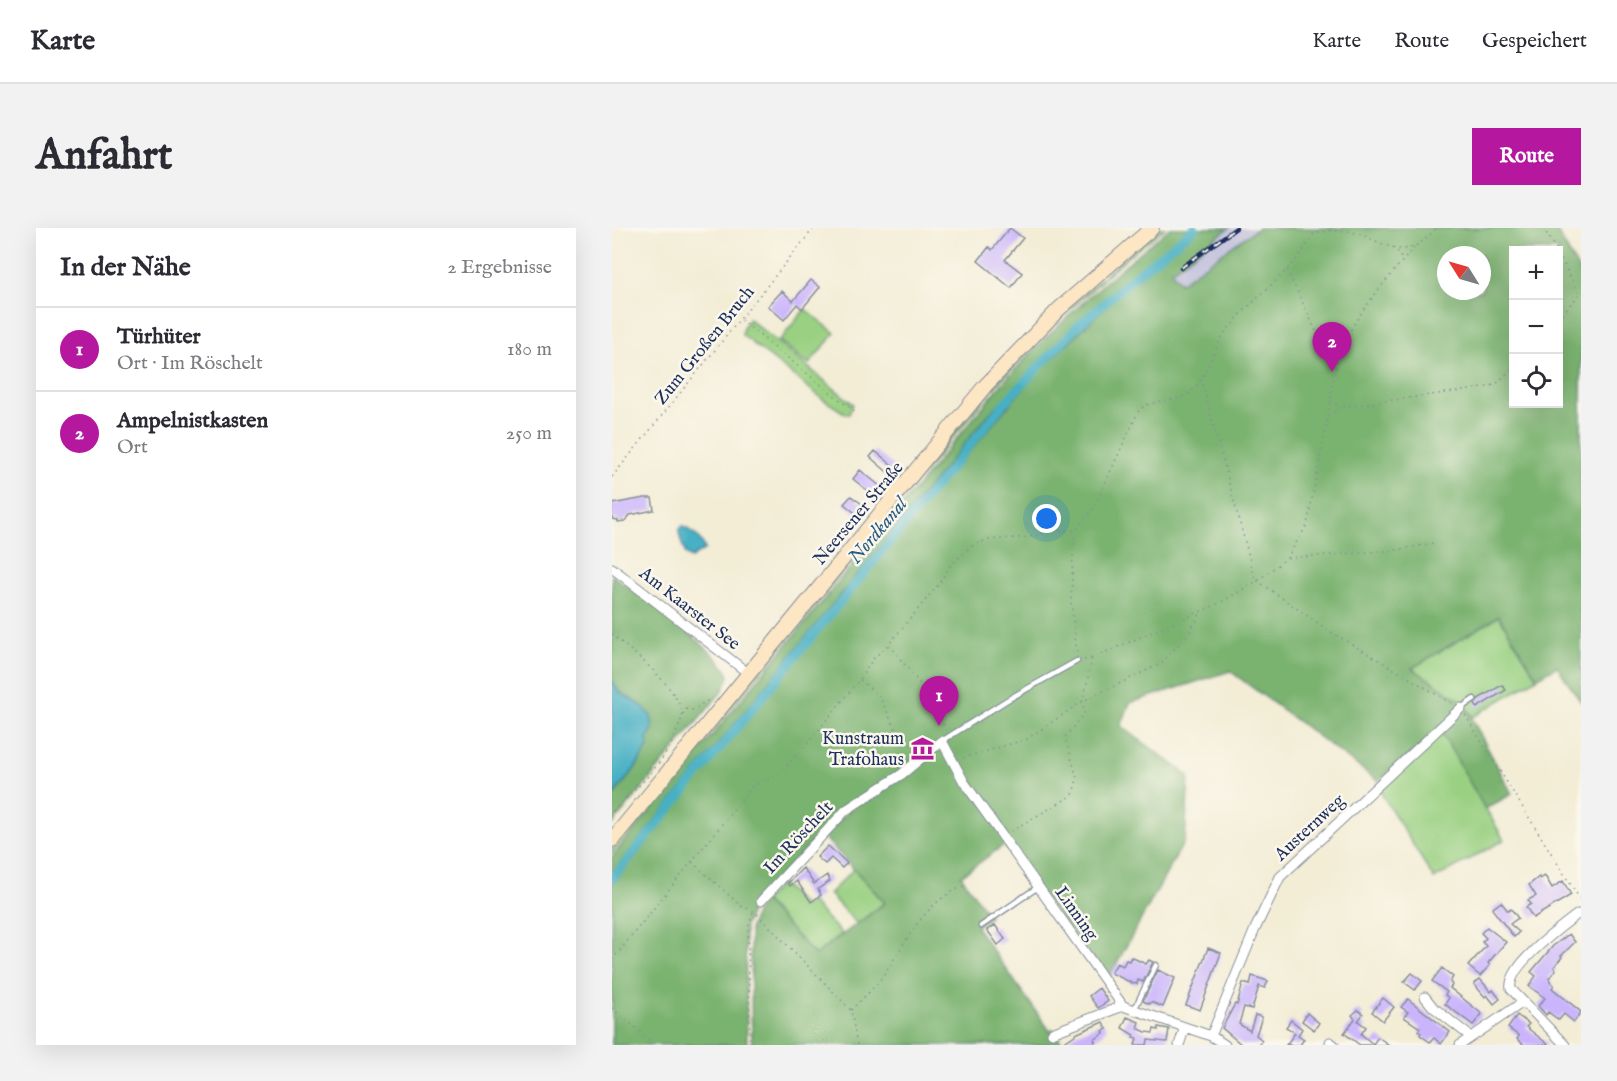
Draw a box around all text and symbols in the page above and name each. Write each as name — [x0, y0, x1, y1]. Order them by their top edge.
text: Karte — [30, 24, 95, 59]
text: Karte — [1312, 28, 1361, 55]
text: Route — [1394, 28, 1449, 55]
text: Gespeichert — [1482, 28, 1587, 55]
button: Route — [1472, 128, 1581, 185]
text: Anfahrt — [36, 130, 172, 183]
north arrow — [1437, 246, 1491, 300]
map controls — [1509, 246, 1563, 408]
button: + — [1509, 246, 1563, 300]
text: In der Nähe — [60, 251, 191, 284]
text: 2 Ergebnisse — [447, 255, 552, 280]
street label: Zum Großen Bruch — [650, 281, 761, 410]
button: − — [1509, 300, 1563, 354]
pin: 2 — [1312, 322, 1352, 372]
text: Türhüter — [117, 323, 201, 351]
text: 1 — [76, 337, 83, 362]
text: 180 m — [507, 337, 552, 362]
text: Ort · Im Röschelt — [117, 351, 263, 376]
button: locate — [1509, 354, 1563, 408]
text: Ampelnistkasten — [117, 407, 268, 435]
text: 2 — [75, 421, 84, 446]
text: 250 m — [506, 421, 552, 446]
text: Ort — [117, 435, 148, 460]
street label: Neersener Straße — [809, 457, 909, 571]
water label: Nordkanal — [843, 491, 915, 569]
your location — [1032, 504, 1061, 533]
street label: Am Kaarster See — [633, 562, 744, 656]
pin: 1 — [920, 676, 958, 726]
place label: Kunstraum Trafohaus — [822, 728, 904, 772]
museum icon: Kunstraum Trafohaus — [909, 735, 935, 761]
street label: Austernweg — [1269, 790, 1350, 867]
street label: Im Röschelt — [759, 797, 839, 879]
street label: Linning — [1049, 882, 1103, 946]

